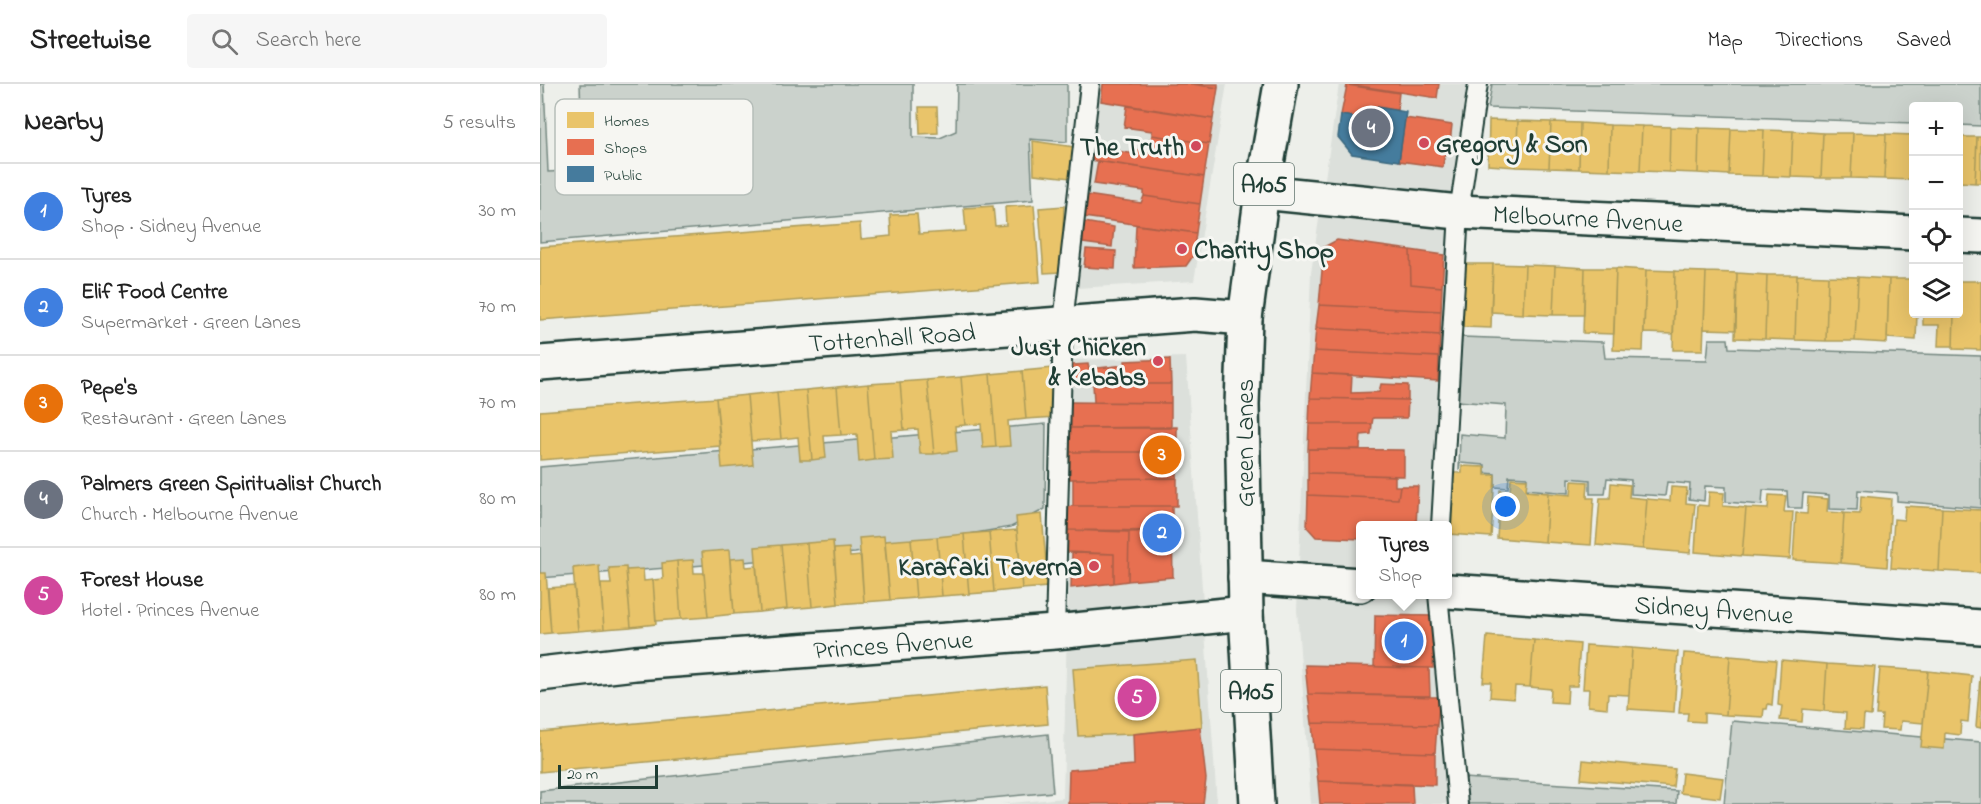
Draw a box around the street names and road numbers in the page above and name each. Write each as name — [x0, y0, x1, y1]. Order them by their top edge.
road number: A105 — [1234, 163, 1294, 205]
street label: Melbourne Avenue — [1492, 197, 1684, 245]
street label: Tottenhall Road — [807, 315, 977, 365]
street label: Green Lanes — [1228, 379, 1266, 507]
street label: Sidney Avenue — [1633, 587, 1795, 637]
street label: Princes Avenue — [812, 622, 975, 672]
road number: A105 — [1221, 670, 1281, 712]

